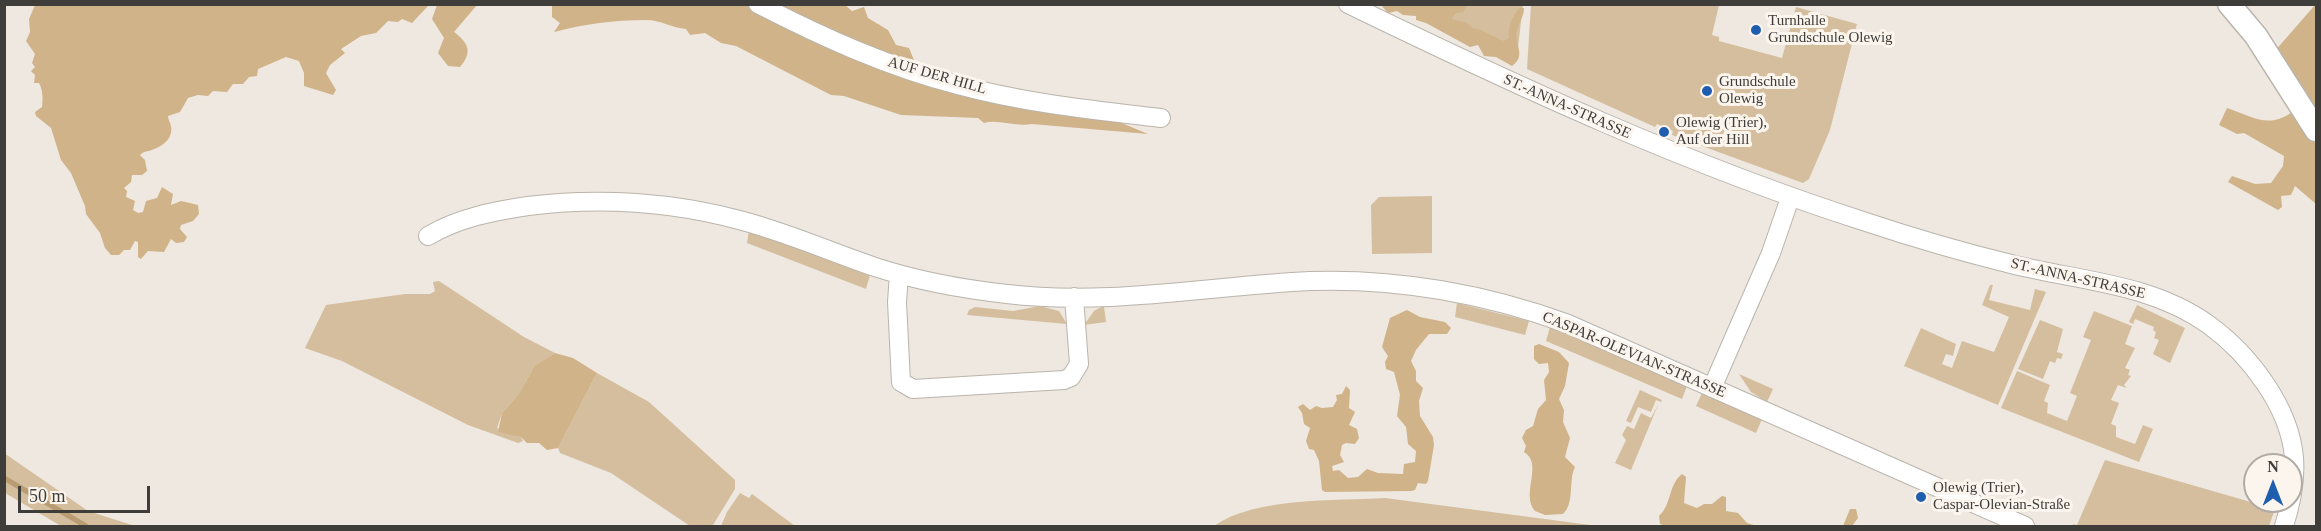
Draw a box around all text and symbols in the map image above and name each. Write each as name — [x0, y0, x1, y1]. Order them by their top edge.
place label: Turnhalle Grundschule Olewig — [1768, 12, 1893, 47]
marker: Turnhalle Grundschule Olewig — [1749, 23, 1763, 37]
street label: AUF DER HILL — [886, 53, 988, 99]
street label: ST.-ANNA-STRASSE — [1500, 71, 1634, 143]
place label: Grundschule Olewig — [1719, 73, 1796, 108]
marker: Grundschule Olewig — [1700, 84, 1714, 98]
place label: Olewig (Trier), Auf der Hill — [1676, 114, 1767, 149]
marker: Olewig (Trier), Auf der Hill — [1657, 125, 1671, 139]
street label: ST.-ANNA-STRASSE — [2009, 255, 2147, 303]
street label: CASPAR-OLEVIAN-STRASSE — [1539, 308, 1729, 402]
north arrow — [2243, 453, 2303, 513]
text: N — [2267, 458, 2279, 475]
scale bar — [21, 474, 153, 512]
place label: Olewig (Trier), Caspar-Olevian-Straße — [1933, 479, 2070, 514]
text: 50 m — [29, 486, 66, 506]
marker: Olewig (Trier), Caspar-Olevian-Straße — [1914, 490, 1928, 504]

